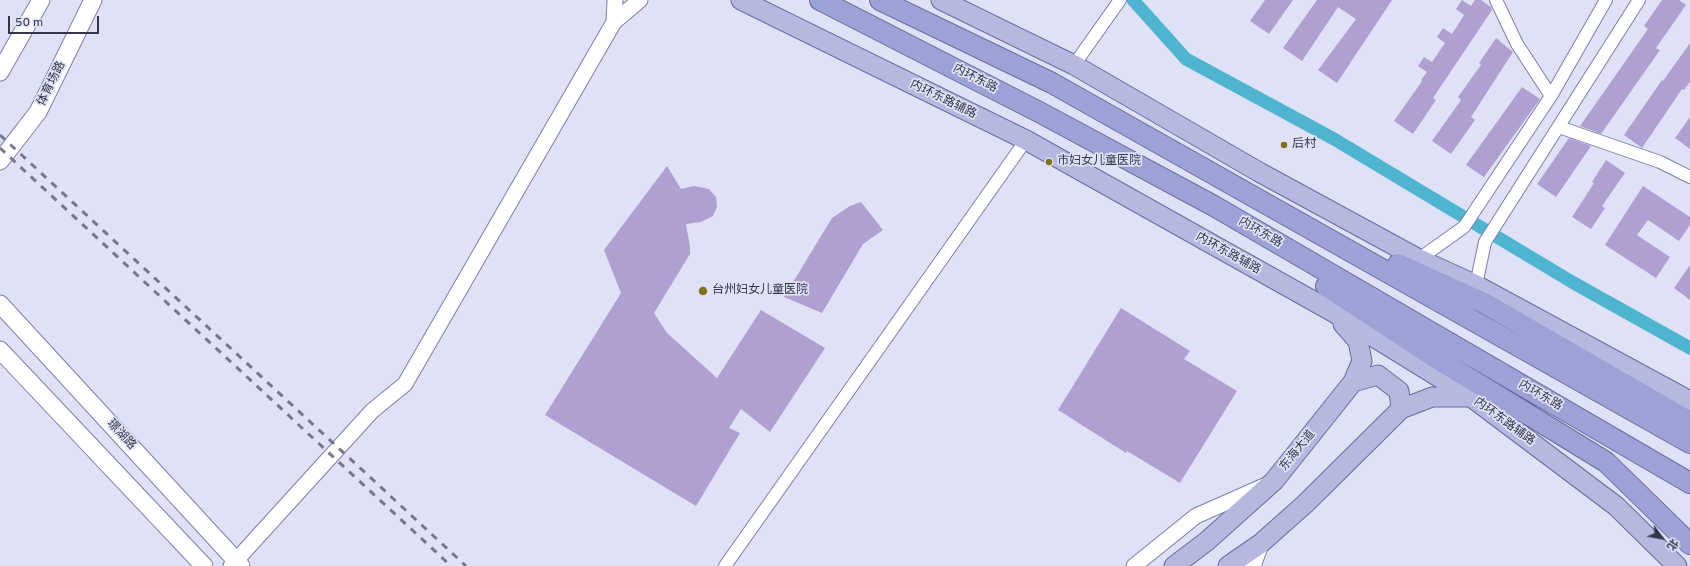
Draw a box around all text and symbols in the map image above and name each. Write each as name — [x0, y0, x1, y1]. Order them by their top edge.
scale bar — [10, 8, 101, 34]
text: 50 m — [15, 15, 43, 31]
street label: 体育场路 — [35, 59, 69, 109]
street label: 内环东路 — [950, 62, 1000, 96]
street label: 内环东路辅路 — [907, 78, 979, 122]
place label: 后村 — [1292, 138, 1316, 152]
marker: 后村 — [1279, 140, 1289, 150]
place label: 市妇女儿童医院 — [1057, 155, 1141, 169]
marker: 市妇女儿童医院 — [1044, 157, 1054, 167]
street label: 内环东路 — [1236, 215, 1284, 251]
street label: 内环东路辅路 — [1193, 230, 1263, 278]
place label: 台州妇女儿童医院 — [712, 284, 808, 298]
marker: 台州妇女儿童医院 — [697, 285, 709, 297]
street label: 内环东路 — [1516, 378, 1564, 414]
street label: 内环东路辅路 — [1471, 395, 1537, 449]
street label: 璟湖路 — [103, 417, 139, 453]
street label: 东海大道 — [1277, 428, 1319, 474]
north arrow — [1642, 518, 1682, 558]
text: 北 — [1663, 536, 1681, 553]

